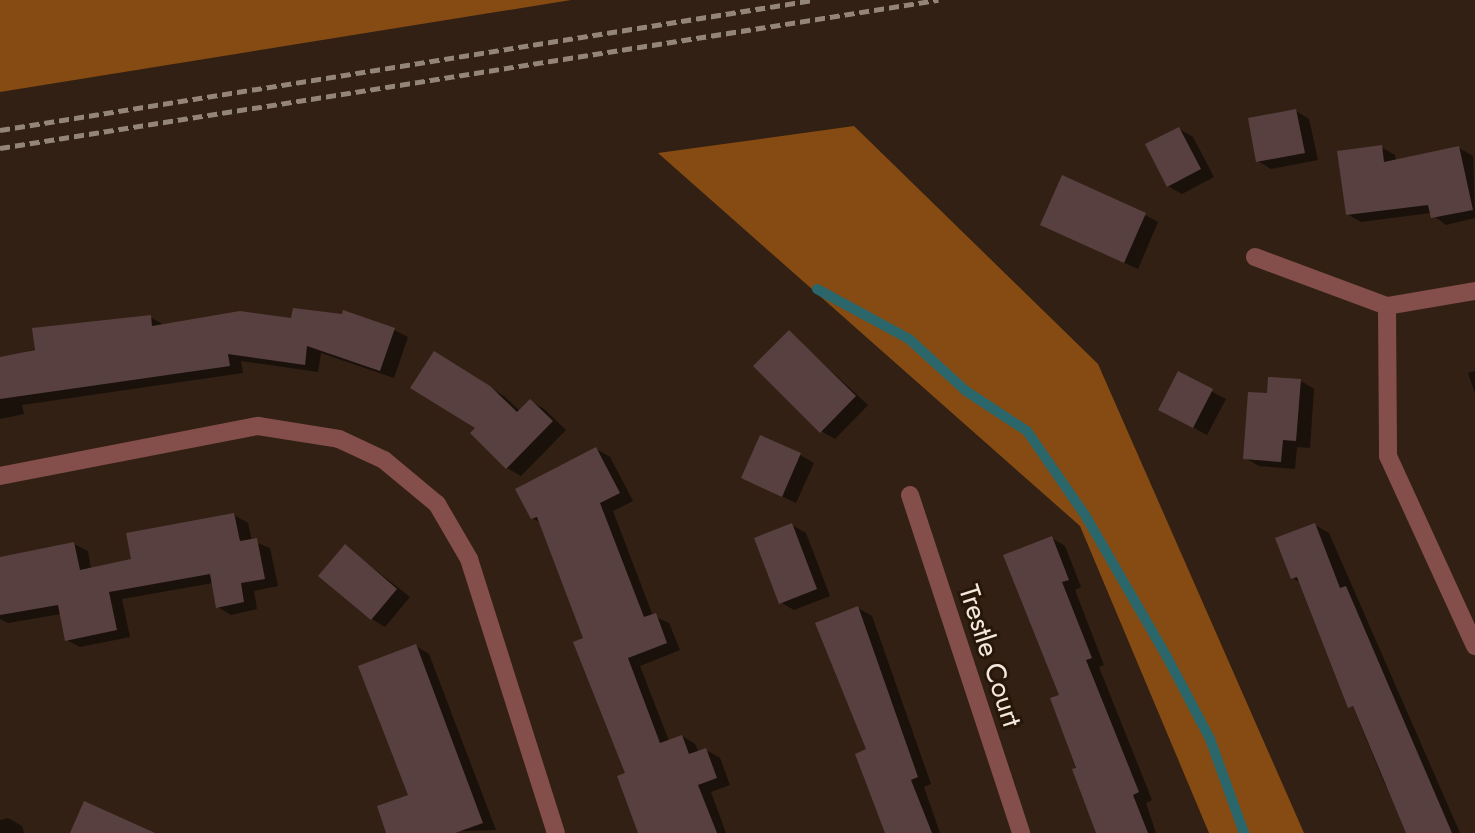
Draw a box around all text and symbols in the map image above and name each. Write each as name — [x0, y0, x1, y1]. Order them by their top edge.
street label: Trestle Court — [951, 581, 1029, 731]

